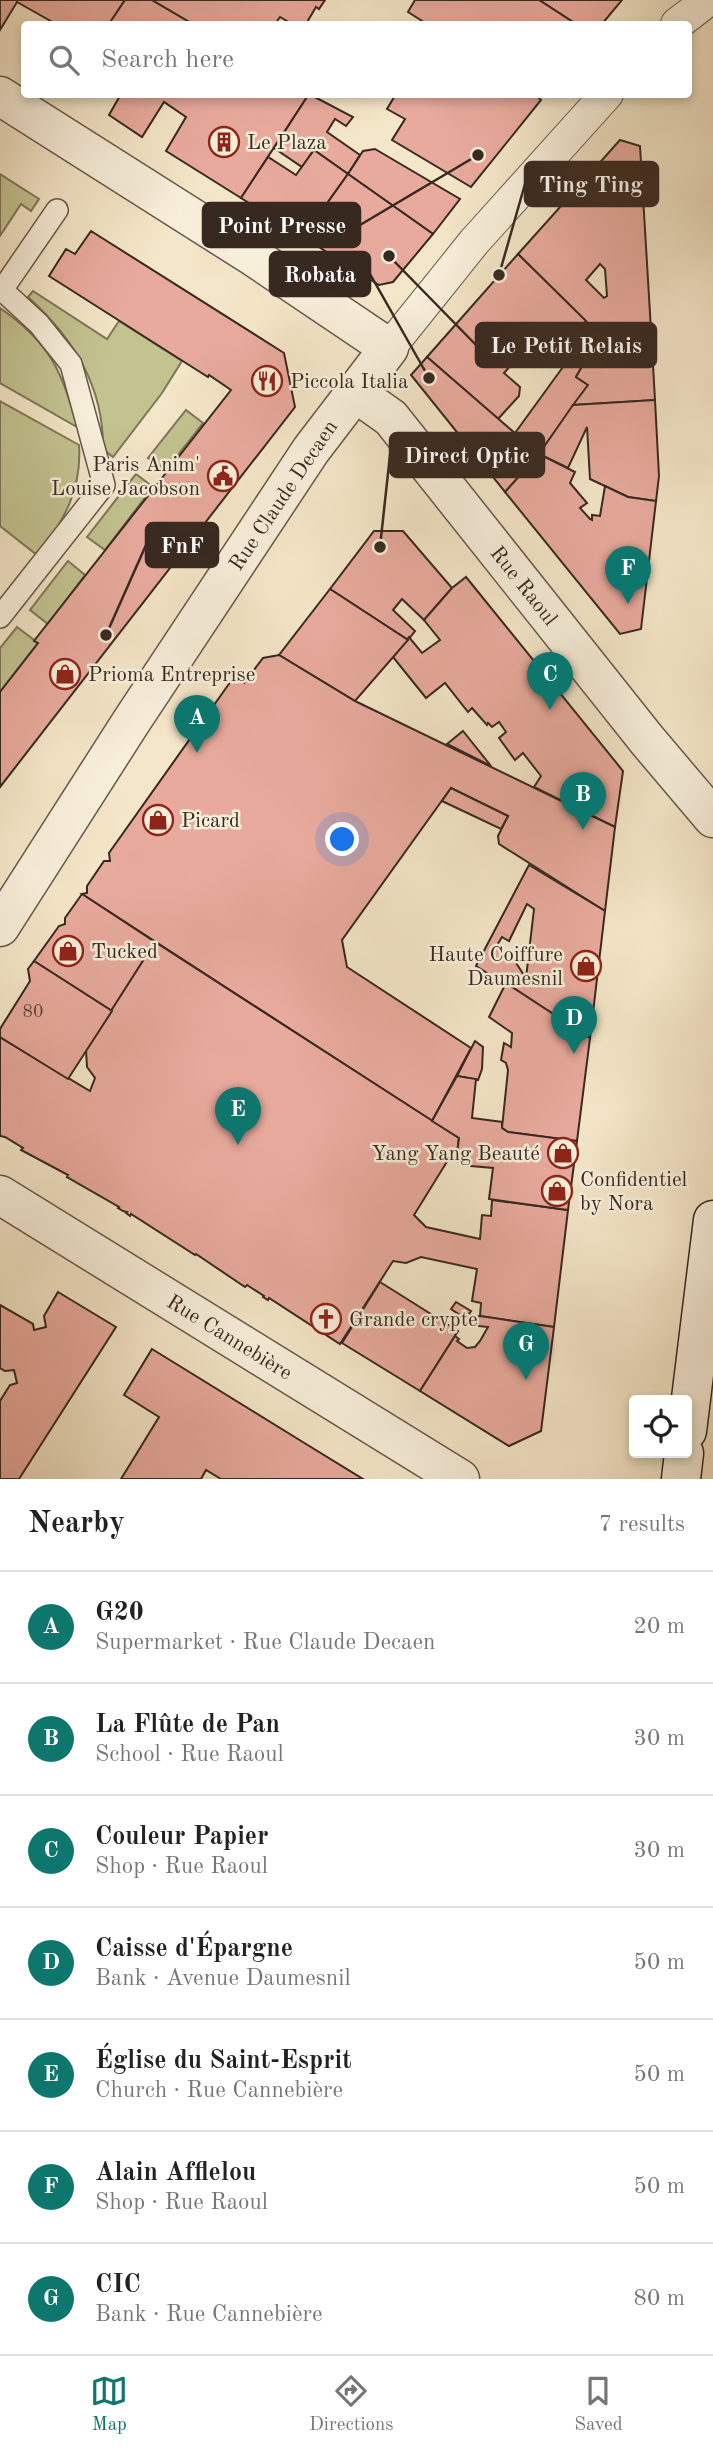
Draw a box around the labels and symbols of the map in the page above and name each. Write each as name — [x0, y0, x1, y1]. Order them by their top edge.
building icon: Le Plaza — [207, 125, 241, 159]
place label: Le Plaza — [247, 133, 327, 154]
callout: Ting Ting — [525, 162, 658, 206]
text: Ting Ting — [539, 174, 643, 197]
callout: Point Presse — [203, 203, 360, 247]
text: Point Presse — [218, 215, 346, 238]
callout: Robata — [270, 252, 370, 296]
text: Robata — [284, 264, 356, 287]
callout: Le Petit Relais — [476, 323, 656, 367]
text: Le Petit Relais — [490, 335, 642, 358]
restaurant icon: Piccola Italia — [250, 364, 284, 398]
place label: Piccola Italia — [290, 372, 408, 393]
street label: Rue Claude Decaen — [226, 417, 342, 575]
callout: Direct Optic — [390, 433, 544, 477]
text: Direct Optic — [404, 445, 530, 468]
place label: Paris Anim' Louise Jacobson — [51, 455, 200, 500]
public building icon: Paris Anim' Louise Jacobson — [206, 459, 240, 493]
callout: FnF — [146, 523, 218, 567]
text: FnF — [160, 535, 204, 558]
street label: Rue Raoul — [485, 543, 561, 630]
pin: F — [605, 546, 651, 604]
pin: C — [527, 652, 573, 710]
shop icon: Prioma Entreprise — [48, 657, 82, 691]
place label: Prioma Entreprise — [88, 665, 255, 686]
pin: A — [174, 695, 220, 753]
pin: B — [560, 772, 606, 830]
shop icon: Picard — [141, 803, 175, 837]
place label: Picard — [181, 811, 240, 832]
your location — [325, 822, 359, 856]
shop icon: Tucked — [51, 934, 85, 968]
place label: Tucked — [91, 942, 158, 963]
place label: Haute Coiffure Daumesnil — [428, 945, 563, 990]
shop icon: Haute Coiffure Daumesnil — [569, 949, 603, 983]
pin: D — [551, 996, 597, 1054]
house number: 80 — [23, 1003, 43, 1021]
pin: E — [215, 1087, 261, 1145]
shop icon: Yang Yang Beauté — [546, 1136, 580, 1170]
place label: Yang Yang Beauté — [371, 1144, 540, 1165]
place label: Confidentiel by Nora — [580, 1170, 688, 1215]
shop icon: Confidentiel by Nora — [540, 1174, 574, 1208]
street label: Rue Cannebière — [163, 1292, 295, 1385]
church icon: Grande crypte — [309, 1302, 343, 1336]
place label: Grande crypte — [349, 1310, 478, 1331]
pin: G — [503, 1322, 549, 1380]

